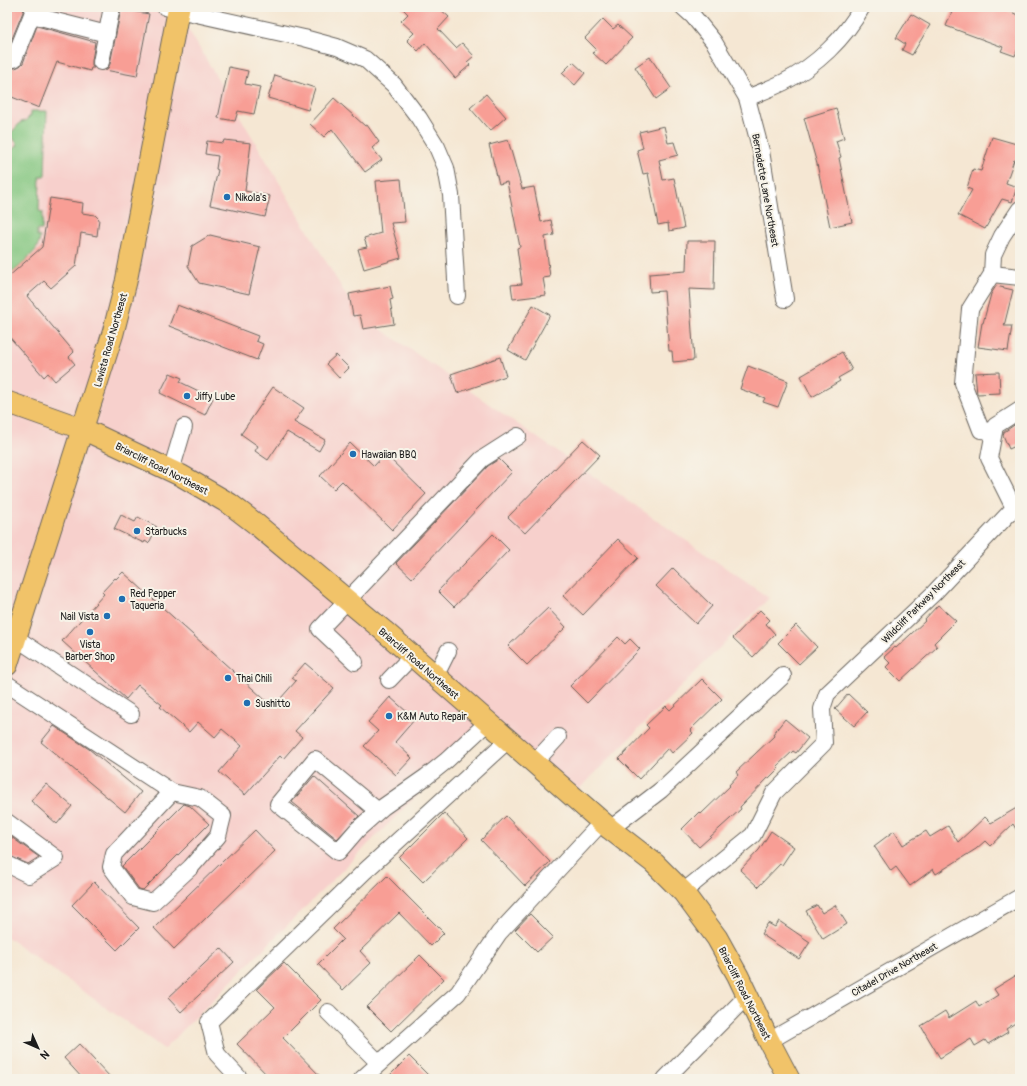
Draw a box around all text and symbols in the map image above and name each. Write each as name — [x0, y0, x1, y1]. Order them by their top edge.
street label: Bernadette Lane Northeast — [749, 133, 781, 249]
marker: Nikola's — [222, 192, 232, 202]
place label: Nikola's — [235, 192, 267, 204]
street label: Lavista Road Northeast — [92, 291, 130, 389]
marker: Jiffy Lube — [182, 391, 192, 401]
place label: Jiffy Lube — [195, 391, 235, 403]
street label: Briarcliff Road Northeast — [113, 440, 211, 498]
marker: Hawaiian BBQ — [348, 449, 358, 459]
place label: Hawaiian BBQ — [361, 449, 417, 461]
marker: Starbucks — [132, 526, 142, 536]
place label: Starbucks — [145, 526, 187, 538]
street label: Wildcliff Parkway Northeast — [879, 557, 969, 646]
place label: Red Pepper Taqueria — [130, 588, 177, 612]
marker: Red Pepper Taqueria — [117, 594, 127, 604]
place label: Nail Vista — [60, 611, 99, 623]
marker: Nail Vista — [102, 611, 112, 621]
street label: Briarcliff Road Northeast — [376, 626, 462, 703]
marker: Vista Barber Shop — [85, 627, 95, 637]
place label: Vista Barber Shop — [65, 639, 115, 663]
marker: Thai Chili — [223, 673, 233, 683]
place label: Thai Chili — [236, 673, 272, 685]
marker: Sushitto — [242, 698, 252, 708]
place label: Sushitto — [255, 698, 291, 710]
marker: K&M Auto Repair — [384, 711, 394, 721]
place label: K&M Auto Repair — [397, 711, 467, 723]
street label: Citadel Drive Northeast — [849, 940, 940, 999]
street label: Briarcliff Road Northeast — [715, 945, 773, 1043]
north arrow — [18, 1028, 58, 1068]
text: N — [37, 1047, 52, 1062]

